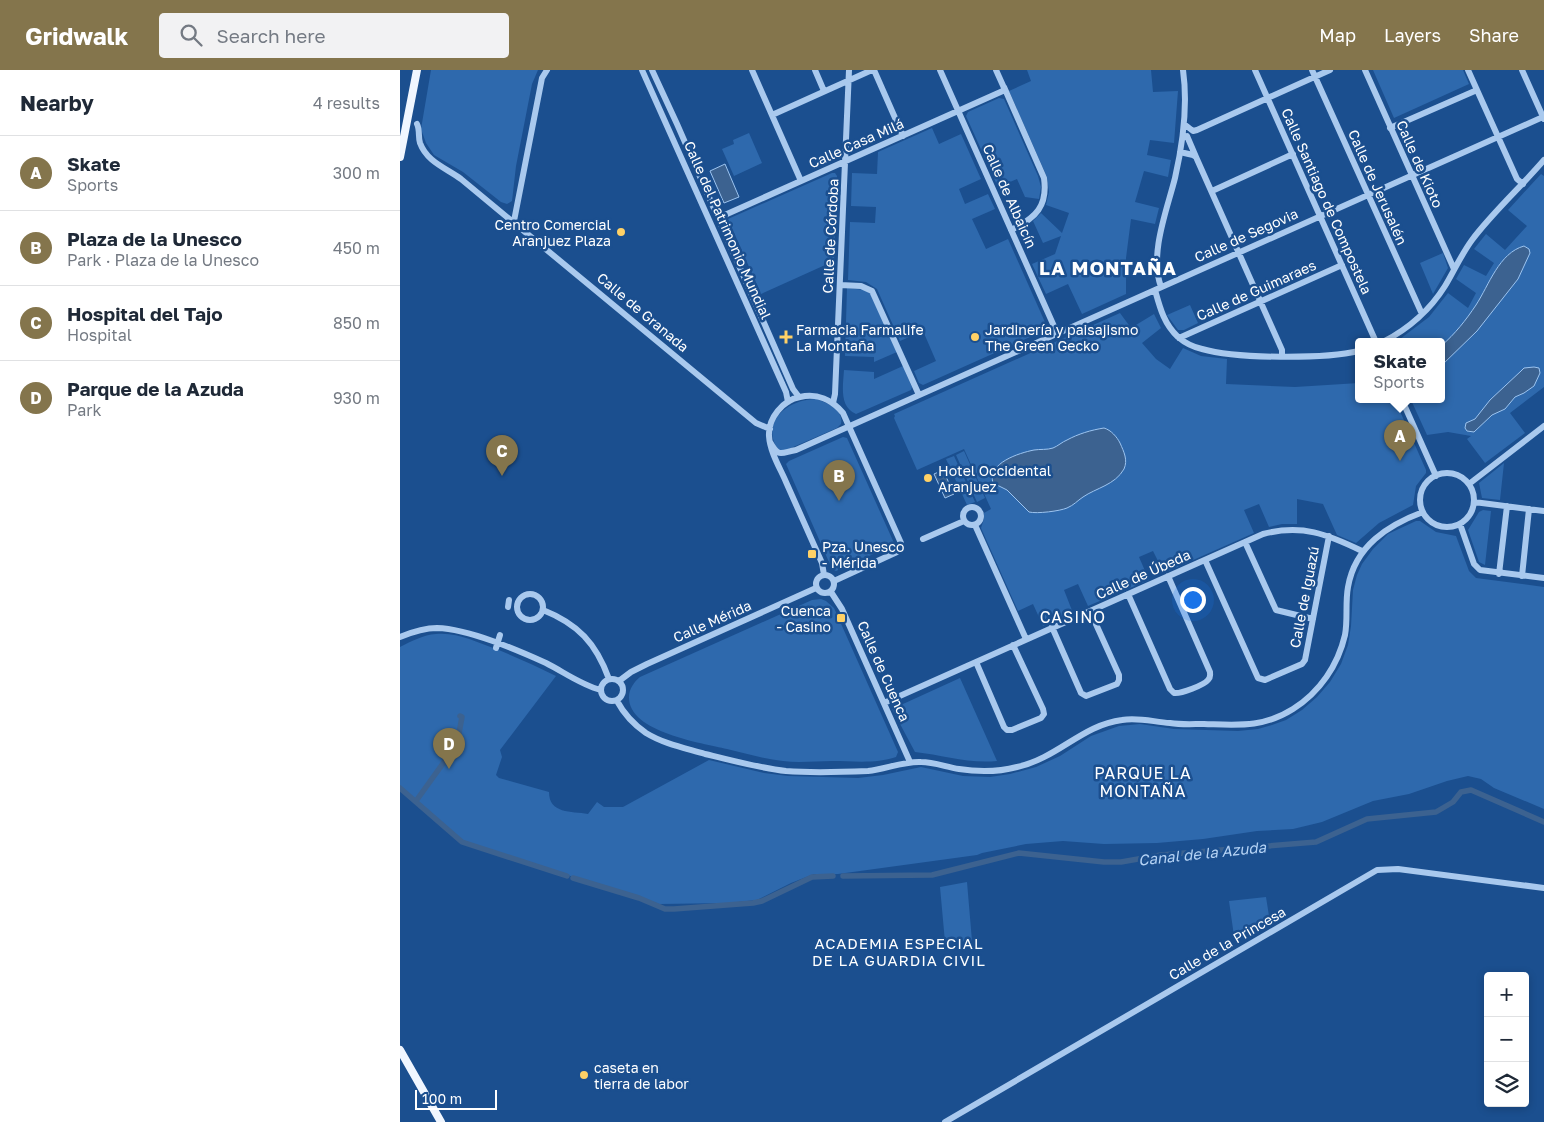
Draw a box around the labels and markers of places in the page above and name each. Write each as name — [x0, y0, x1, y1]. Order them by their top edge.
place label: Centro Comercial Aranjuez Plaza — [495, 216, 611, 249]
marker: Centro Comercial Aranjuez Plaza — [615, 226, 627, 238]
place label: Farmacia Farmalife La Montaña — [796, 321, 924, 354]
place label: Jardinería y paisajismo The Green Gecko — [985, 321, 1138, 354]
marker: Farmacia Farmalife La Montaña — [780, 331, 792, 343]
marker: Jardinería y paisajismo The Green Gecko — [969, 331, 981, 343]
pin: A — [1384, 420, 1416, 461]
pin: C — [486, 435, 518, 476]
pin: B — [823, 460, 855, 501]
place label: Hotel Occidental Aranjuez — [938, 462, 1051, 495]
marker: Hotel Occidental Aranjuez — [922, 472, 934, 484]
place label: Pza. Unesco - Mérida — [822, 538, 904, 571]
marker: Pza. Unesco - Mérida — [806, 548, 818, 560]
place label: Cuenca - Casino — [777, 602, 831, 635]
marker: Cuenca - Casino — [835, 612, 847, 624]
pin: D — [433, 728, 465, 769]
place label: caseta en tierra de labor — [594, 1059, 689, 1092]
marker: caseta en tierra de labor — [578, 1069, 590, 1081]

